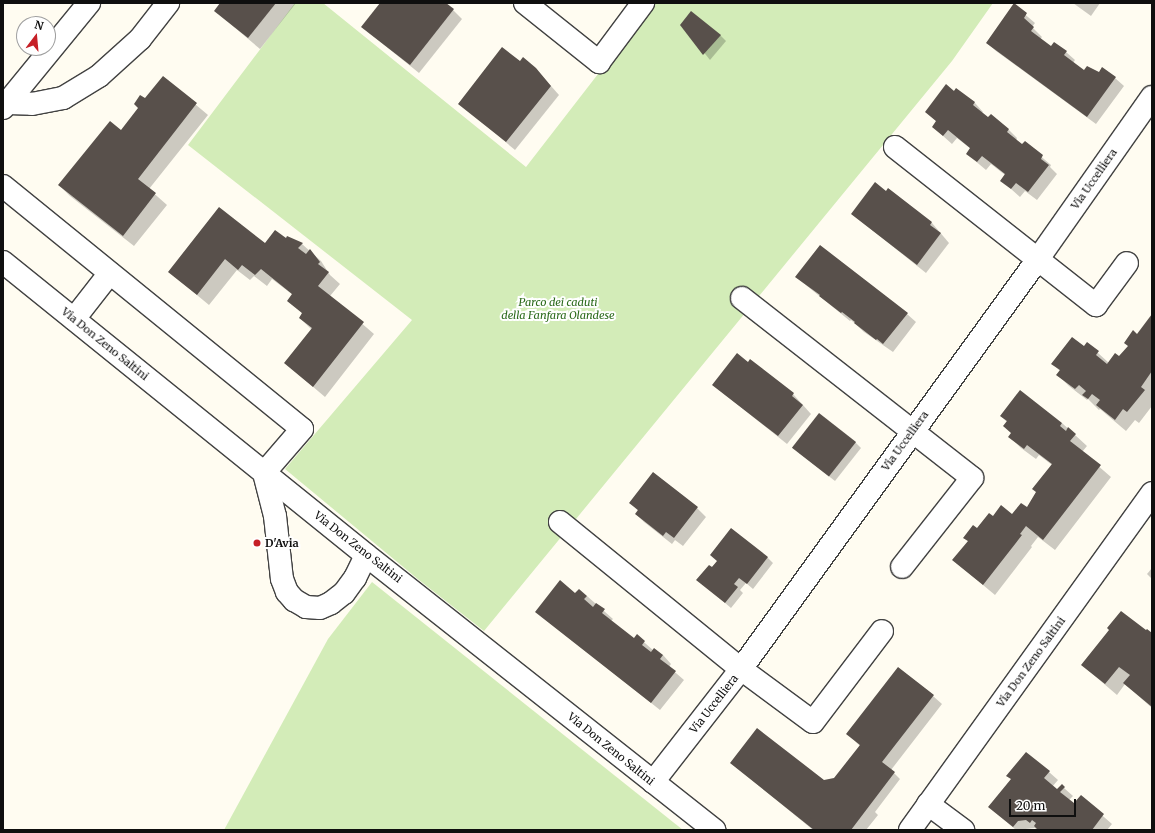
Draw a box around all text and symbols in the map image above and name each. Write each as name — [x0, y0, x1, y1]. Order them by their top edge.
north arrow — [16, 16, 56, 56]
text: N — [33, 17, 45, 33]
street label: Via Uccelliera — [1068, 146, 1120, 212]
park label: Parco dei caduti della Fanfara Olandese — [501, 296, 615, 322]
street label: Via Don Zeno Saltini — [59, 305, 151, 383]
street label: Via Uccelliera — [879, 408, 931, 474]
street label: Via Don Zeno Saltini — [311, 509, 405, 585]
place label: D'Avia — [265, 536, 299, 550]
marker: D'Avia — [252, 538, 262, 548]
street label: Via Don Zeno Saltini — [994, 614, 1068, 710]
street label: Via Uccelliera — [687, 672, 741, 736]
street label: Via Don Zeno Saltini — [565, 710, 657, 788]
scale bar — [1011, 791, 1078, 817]
text: 20 m — [1016, 798, 1045, 813]

